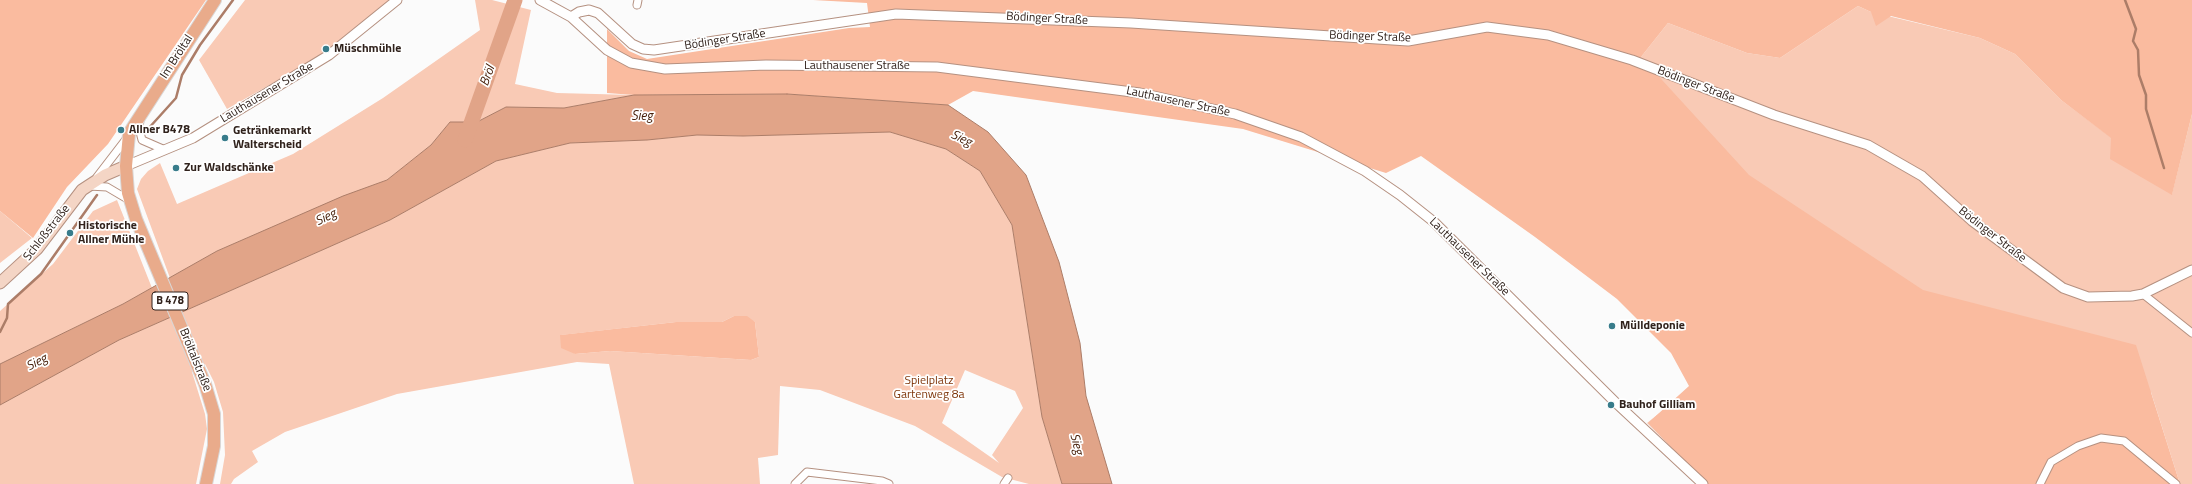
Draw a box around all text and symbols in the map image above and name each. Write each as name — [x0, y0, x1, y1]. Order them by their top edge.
street label: Bödinger Straße — [1006, 10, 1088, 28]
street label: Bödinger Straße — [683, 26, 767, 54]
street label: Bödinger Straße — [1329, 28, 1411, 46]
street label: Im Bröltal — [158, 32, 196, 82]
place label: Müschmühle — [334, 42, 401, 56]
marker: Müschmühle — [321, 44, 331, 54]
street label: Lauthausener Straße — [804, 59, 910, 73]
street label: Lauthausener Straße — [218, 60, 316, 126]
water label: Bröl — [477, 64, 499, 88]
street label: Bödinger Straße — [1655, 64, 1737, 106]
street label: Lauthausener Straße — [1125, 84, 1231, 120]
water label: Sieg — [631, 109, 653, 125]
place label: Allner B478 — [129, 123, 190, 137]
place label: Getränkemarkt Walterscheid — [233, 124, 311, 152]
marker: Allner B478 — [116, 125, 126, 135]
water label: Sieg — [948, 127, 974, 151]
marker: Getränkemarkt Walterscheid — [220, 133, 230, 143]
place label: Zur Waldschänke — [184, 161, 274, 175]
marker: Zur Waldschänke — [171, 163, 181, 173]
street label: Schloßstraße — [21, 202, 73, 264]
street label: Bödinger Straße — [1955, 204, 2029, 266]
water label: Sieg — [313, 206, 339, 230]
street label: Lauthausener Straße — [1426, 215, 1512, 299]
place label: Historische Allner Mühle — [78, 219, 144, 247]
marker: Historische Allner Mühle — [65, 228, 75, 238]
road number: B 478 — [152, 292, 188, 310]
place label: Mülldeponie — [1620, 319, 1685, 333]
marker: Mülldeponie — [1607, 321, 1617, 331]
street label: Bröltalstraße — [176, 327, 214, 393]
water label: Sieg — [24, 351, 50, 375]
park label: Spielplatz Gartenweg 8a — [894, 374, 964, 402]
place label: Bauhof Gilliam — [1619, 398, 1695, 412]
marker: Bauhof Gilliam — [1606, 400, 1616, 410]
water label: Sieg — [1066, 432, 1086, 456]

